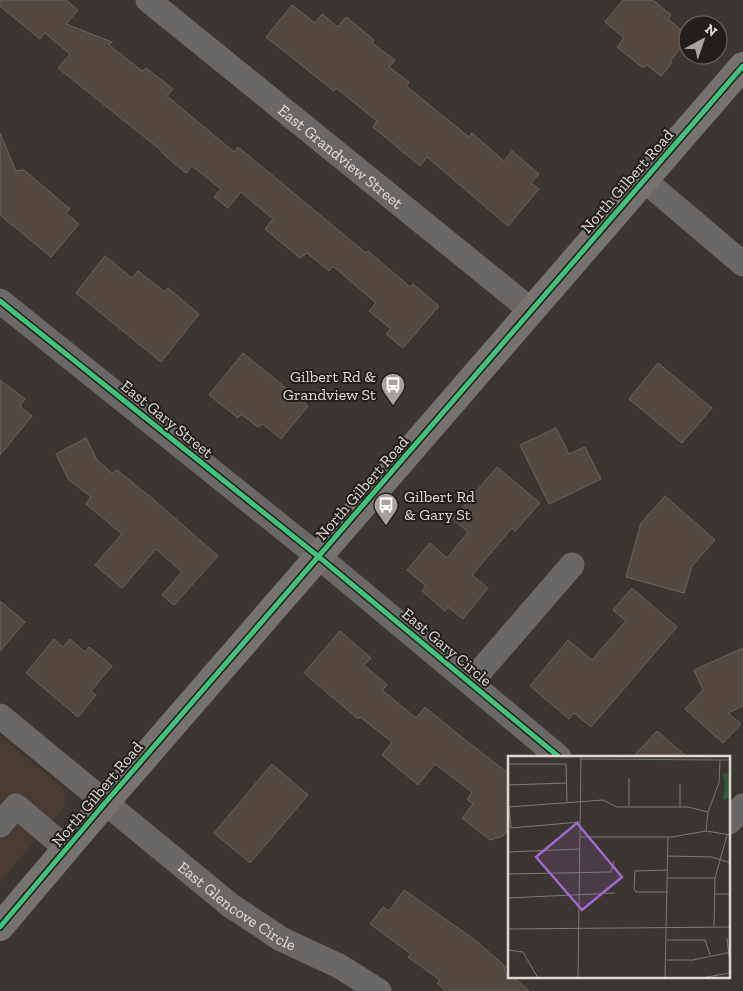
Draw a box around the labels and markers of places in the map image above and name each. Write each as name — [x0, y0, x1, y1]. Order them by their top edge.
place label: Gilbert Rd & Grandview St — [283, 367, 376, 404]
bus stop icon: Gilbert Rd & Grandview St — [380, 372, 406, 406]
place label: Gilbert Rd & Gary St — [404, 487, 475, 524]
bus stop icon: Gilbert Rd & Gary St — [373, 492, 399, 526]

